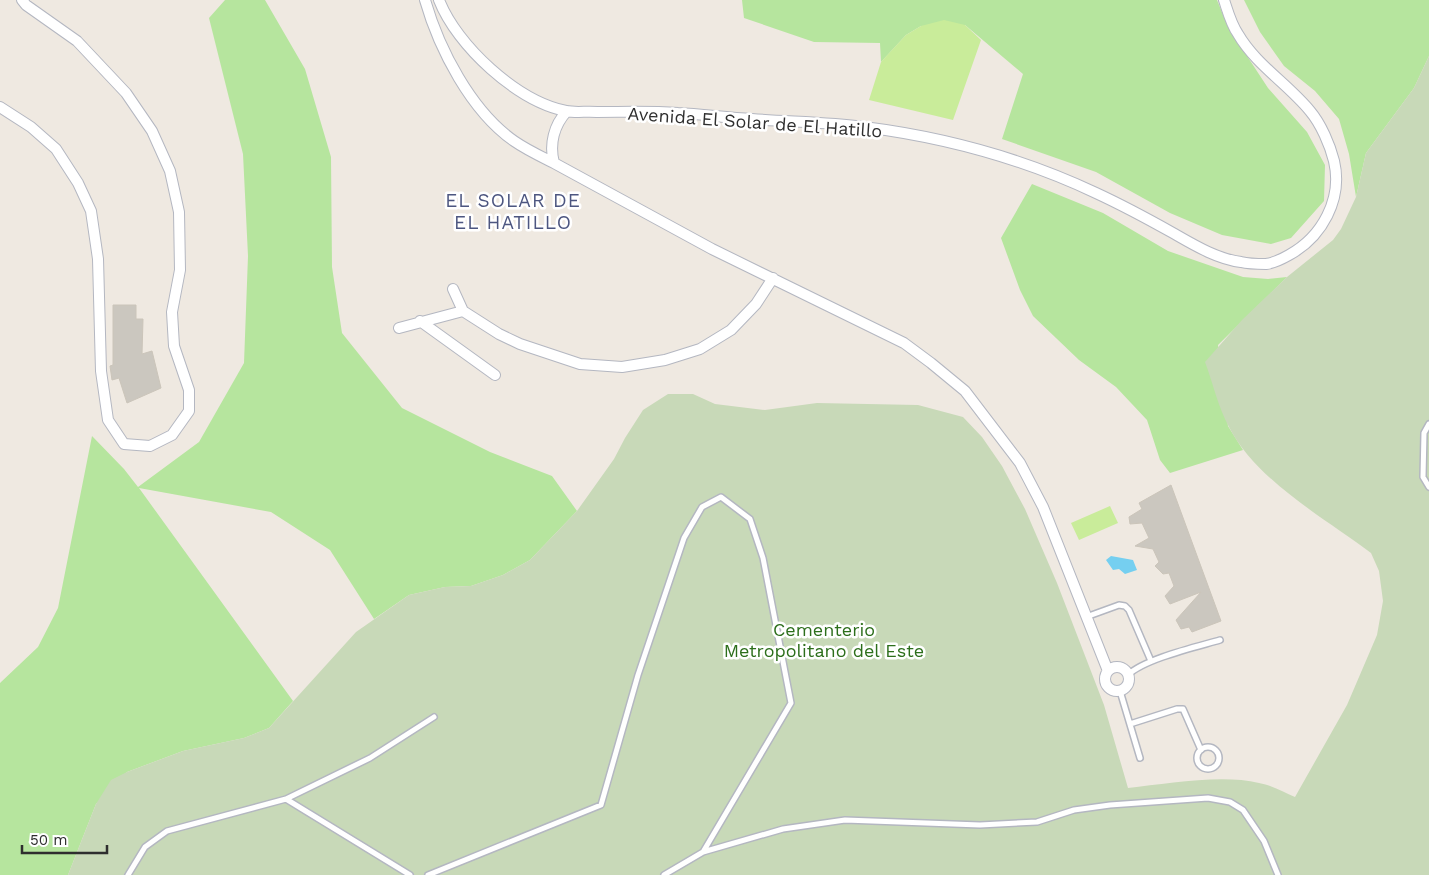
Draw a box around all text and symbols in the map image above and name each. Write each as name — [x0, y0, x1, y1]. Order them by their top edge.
street label: Avenida El Solar de El Hatillo — [627, 103, 883, 141]
district label: EL SOLAR DE EL HATILLO — [445, 189, 581, 234]
park label: Cementerio Metropolitano del Este — [724, 619, 924, 661]
scale bar — [22, 822, 108, 854]
text: 50 m — [30, 831, 67, 849]

